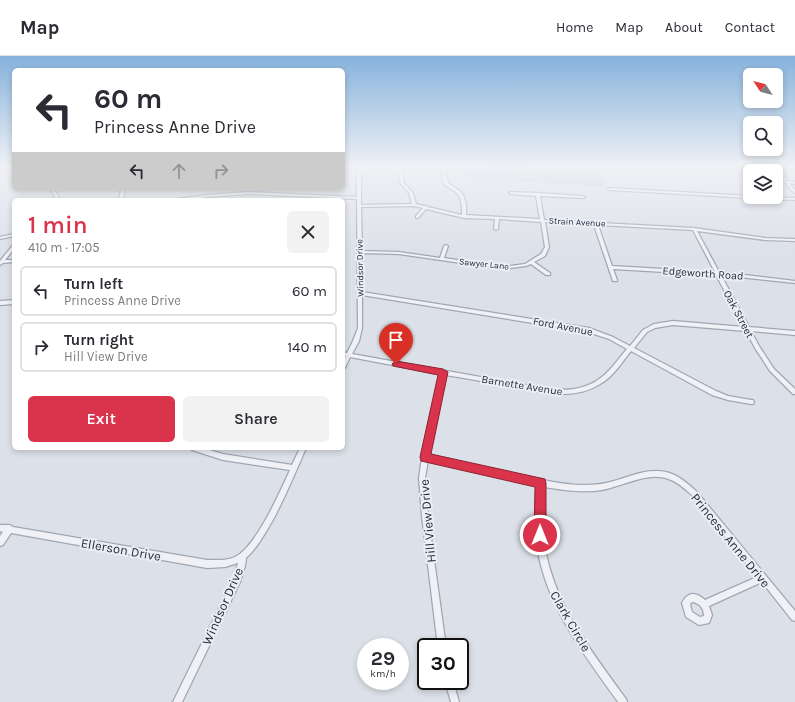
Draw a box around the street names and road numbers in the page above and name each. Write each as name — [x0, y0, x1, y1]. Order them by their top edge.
street label: Strain Avenue — [548, 216, 606, 229]
street label: Windsor Drive — [354, 239, 366, 297]
street label: Sawyer Lane — [458, 256, 510, 272]
street label: Edgeworth Road — [662, 264, 744, 283]
street label: Oak Street — [721, 288, 757, 340]
street label: Ford Avenue — [532, 314, 594, 339]
street label: Barnette Avenue — [480, 373, 564, 398]
street label: Hill View Drive — [416, 478, 439, 563]
street label: Princess Anne Drive — [688, 490, 773, 591]
street label: Ellerson Drive — [80, 535, 163, 564]
street label: Windsor Drive — [199, 565, 246, 647]
street label: Clark Circle — [547, 588, 594, 654]

